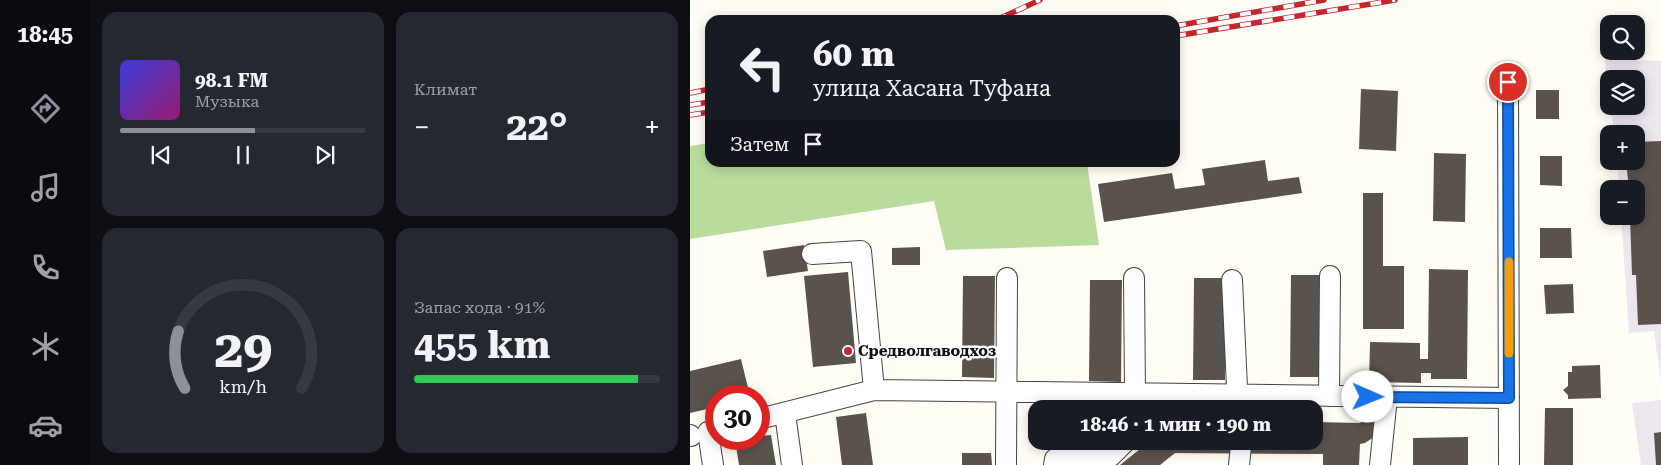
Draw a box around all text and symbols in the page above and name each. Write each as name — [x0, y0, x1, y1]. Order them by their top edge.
map controls — [1600, 15, 1645, 225]
button: search — [1600, 15, 1645, 60]
text: 18:45 — [17, 22, 73, 47]
text: 60 m — [813, 34, 895, 75]
icon: left — [730, 35, 795, 100]
pin — [1487, 61, 1529, 103]
icon: arrive — [1494, 68, 1522, 96]
text: 98.1 FM — [195, 69, 268, 92]
button: layers — [1600, 70, 1645, 115]
text: улица Хасана Туфана — [813, 76, 1051, 101]
text: Климат — [414, 80, 477, 99]
icon: directions — [28, 91, 63, 126]
text: Музыка — [195, 92, 259, 111]
text: 22° — [506, 105, 568, 149]
text: − — [414, 111, 430, 144]
text: + — [644, 111, 660, 144]
button: + — [1600, 125, 1645, 170]
icon: arrive — [799, 130, 827, 158]
text: Затем — [730, 133, 789, 156]
icon: previous — [147, 141, 175, 169]
icon: pause — [229, 141, 257, 169]
icon: next — [311, 141, 339, 169]
icon: music — [28, 170, 63, 205]
button: − — [1600, 180, 1645, 225]
icon: phone — [28, 250, 63, 285]
text: Запас хода · 91% — [414, 298, 545, 317]
text: 29 — [214, 319, 272, 380]
text: 455 km — [414, 323, 550, 367]
icon: climate — [28, 329, 63, 364]
place label: Средволгаводхоз — [858, 342, 996, 360]
marker: Средволгаводхоз — [842, 345, 854, 357]
position arrow — [1341, 370, 1393, 422]
text: km/h — [219, 376, 267, 397]
speed limit sign: 30 — [705, 385, 770, 450]
icon: car — [28, 408, 63, 443]
text: 18:46 · 1 мин · 190 m — [1080, 413, 1271, 436]

